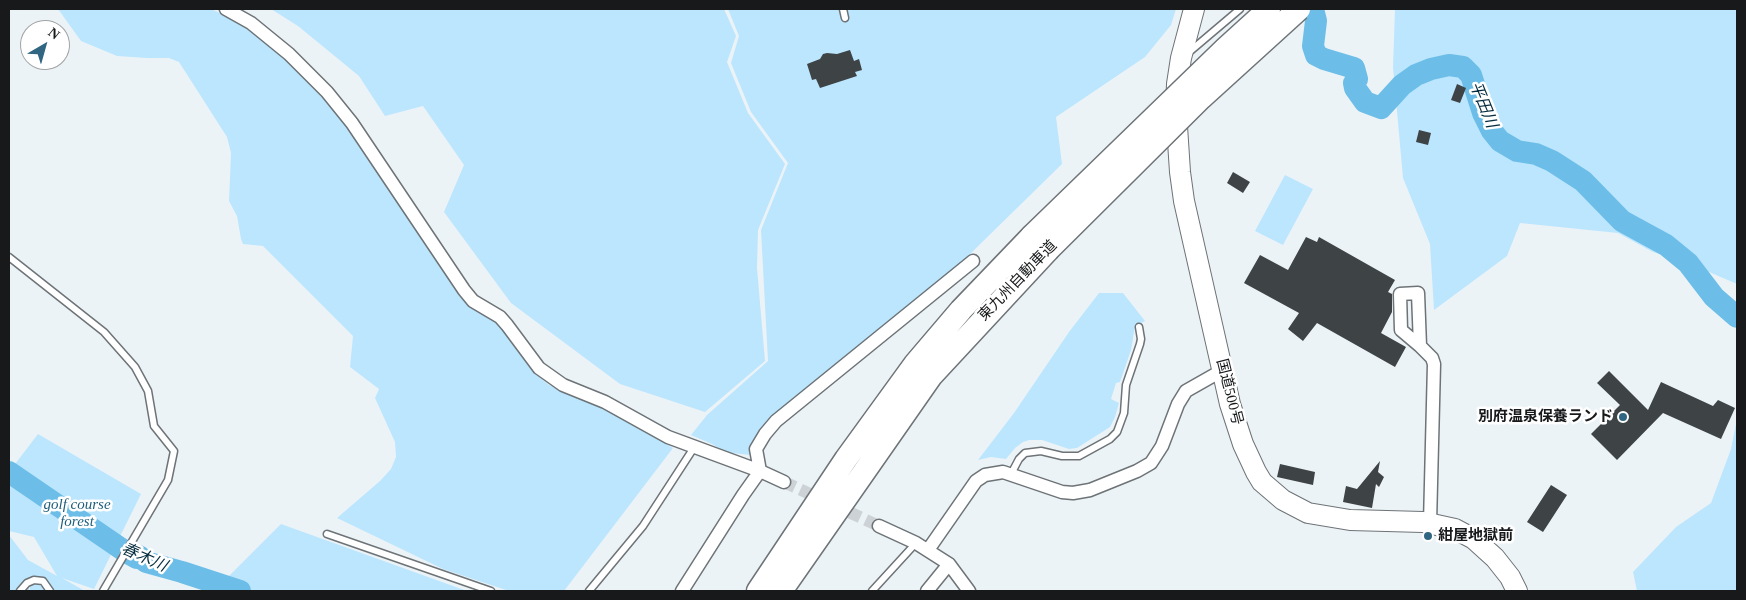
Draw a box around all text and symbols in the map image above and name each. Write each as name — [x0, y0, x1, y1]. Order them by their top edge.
north arrow — [20, 20, 70, 70]
text: N — [45, 25, 63, 43]
water label: 平田川 — [1465, 79, 1501, 131]
street label: 東九州自動車道 — [975, 237, 1061, 325]
street label: 国道500号 — [1212, 357, 1246, 427]
place label: 別府温泉保養ランド — [1478, 408, 1613, 426]
marker: 別府温泉保養ランド — [1617, 411, 1629, 423]
park label: golf course forest — [43, 496, 111, 531]
place label: 紺屋地獄前 — [1438, 527, 1513, 545]
marker: 紺屋地獄前 — [1422, 530, 1434, 542]
water label: 春木川 — [118, 539, 170, 577]

